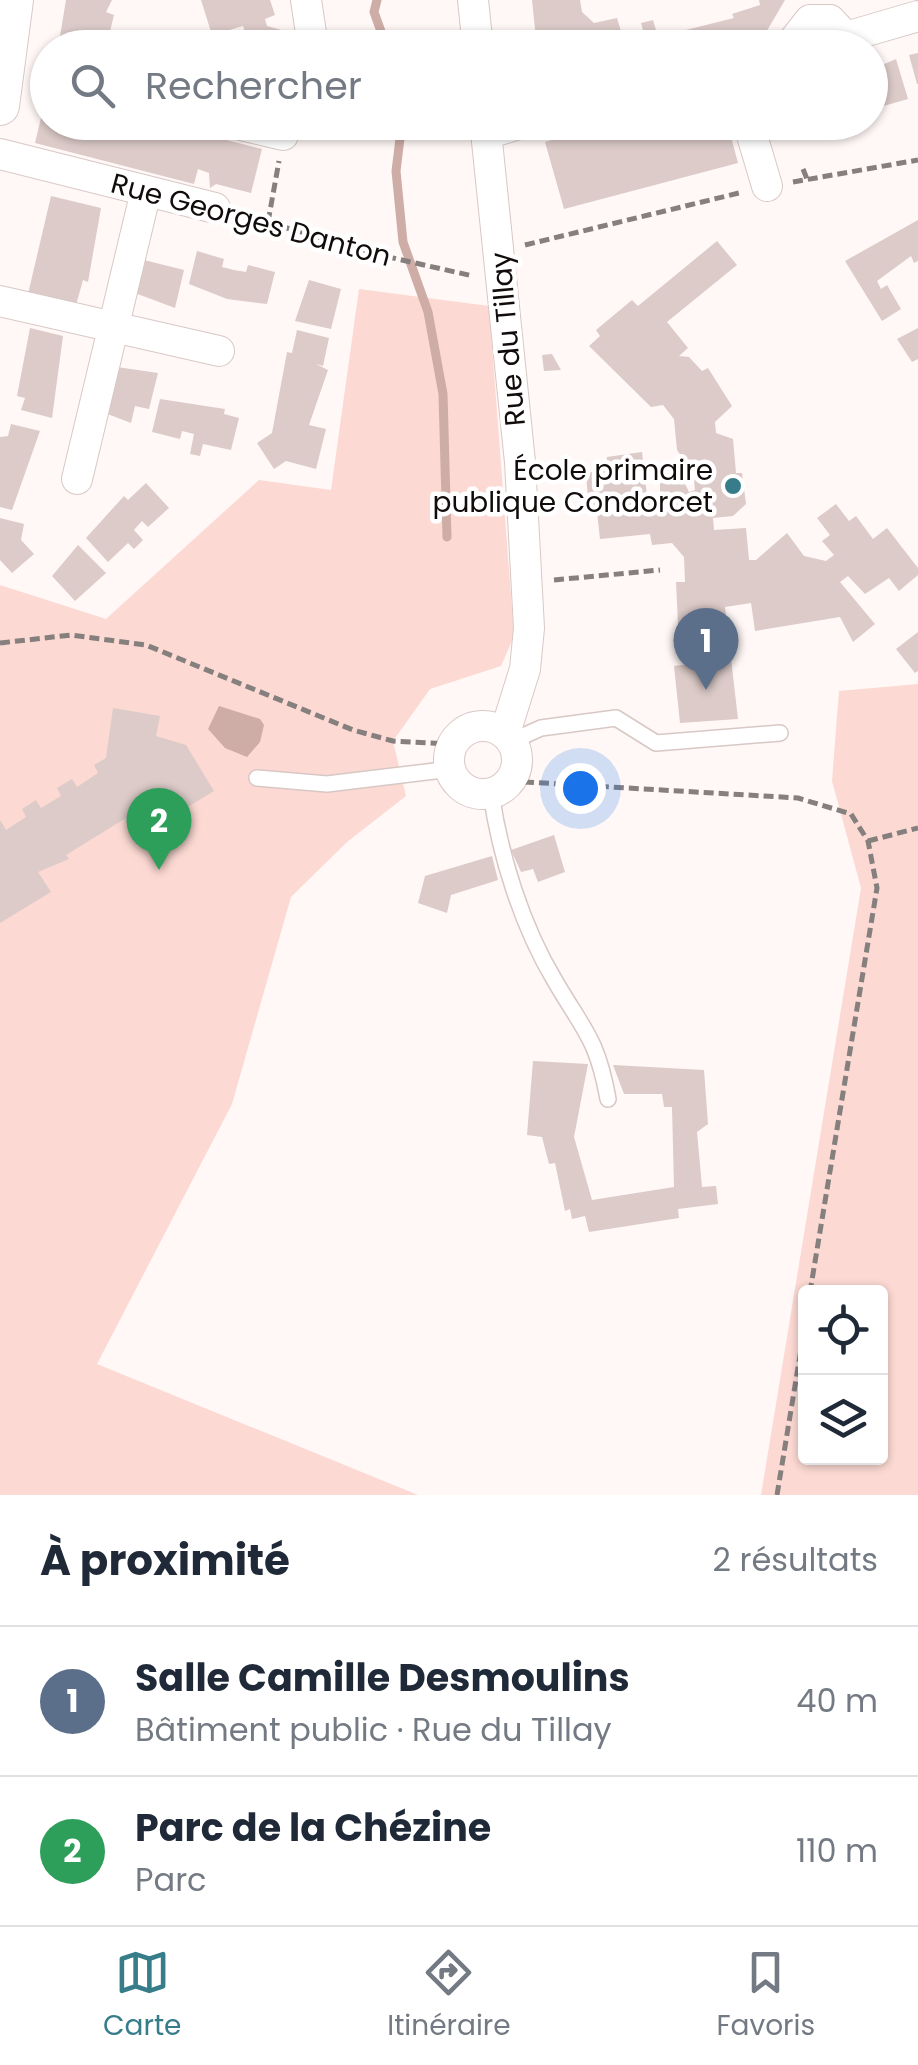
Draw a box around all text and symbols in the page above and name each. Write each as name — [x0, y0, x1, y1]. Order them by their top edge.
search box — [30, 30, 888, 140]
icon: search — [65, 58, 120, 113]
text: Rechercher — [145, 59, 362, 112]
street label: Rue Georges Danton — [107, 164, 395, 276]
street label: Rue du Tillay — [481, 250, 535, 428]
place label: École primaire publique Condorcet — [432, 451, 713, 522]
marker: École primaire publique Condorcet — [722, 475, 744, 497]
pin: 1 — [674, 608, 738, 690]
your location — [555, 763, 606, 814]
pin: 2 — [126, 788, 192, 870]
map controls — [798, 1285, 888, 1465]
button: locate — [798, 1285, 888, 1375]
button: layers — [798, 1375, 888, 1465]
text: À proximité — [40, 1531, 290, 1590]
text: 2 résultats — [713, 1537, 878, 1582]
text: Salle Camille Desmoulins — [135, 1651, 630, 1704]
text: 1 — [66, 1678, 79, 1723]
text: 40 m — [796, 1678, 878, 1723]
text: Bâtiment public · Rue du Tillay — [135, 1707, 612, 1752]
text: Parc de la Chézine — [135, 1801, 491, 1854]
text: 2 — [63, 1828, 82, 1873]
text: 110 m — [796, 1828, 878, 1873]
text: Parc — [135, 1857, 207, 1902]
tab: Carte — [103, 1945, 181, 2047]
tab: Itinéraire — [387, 1945, 511, 2047]
tab: Favoris — [716, 1945, 815, 2047]

